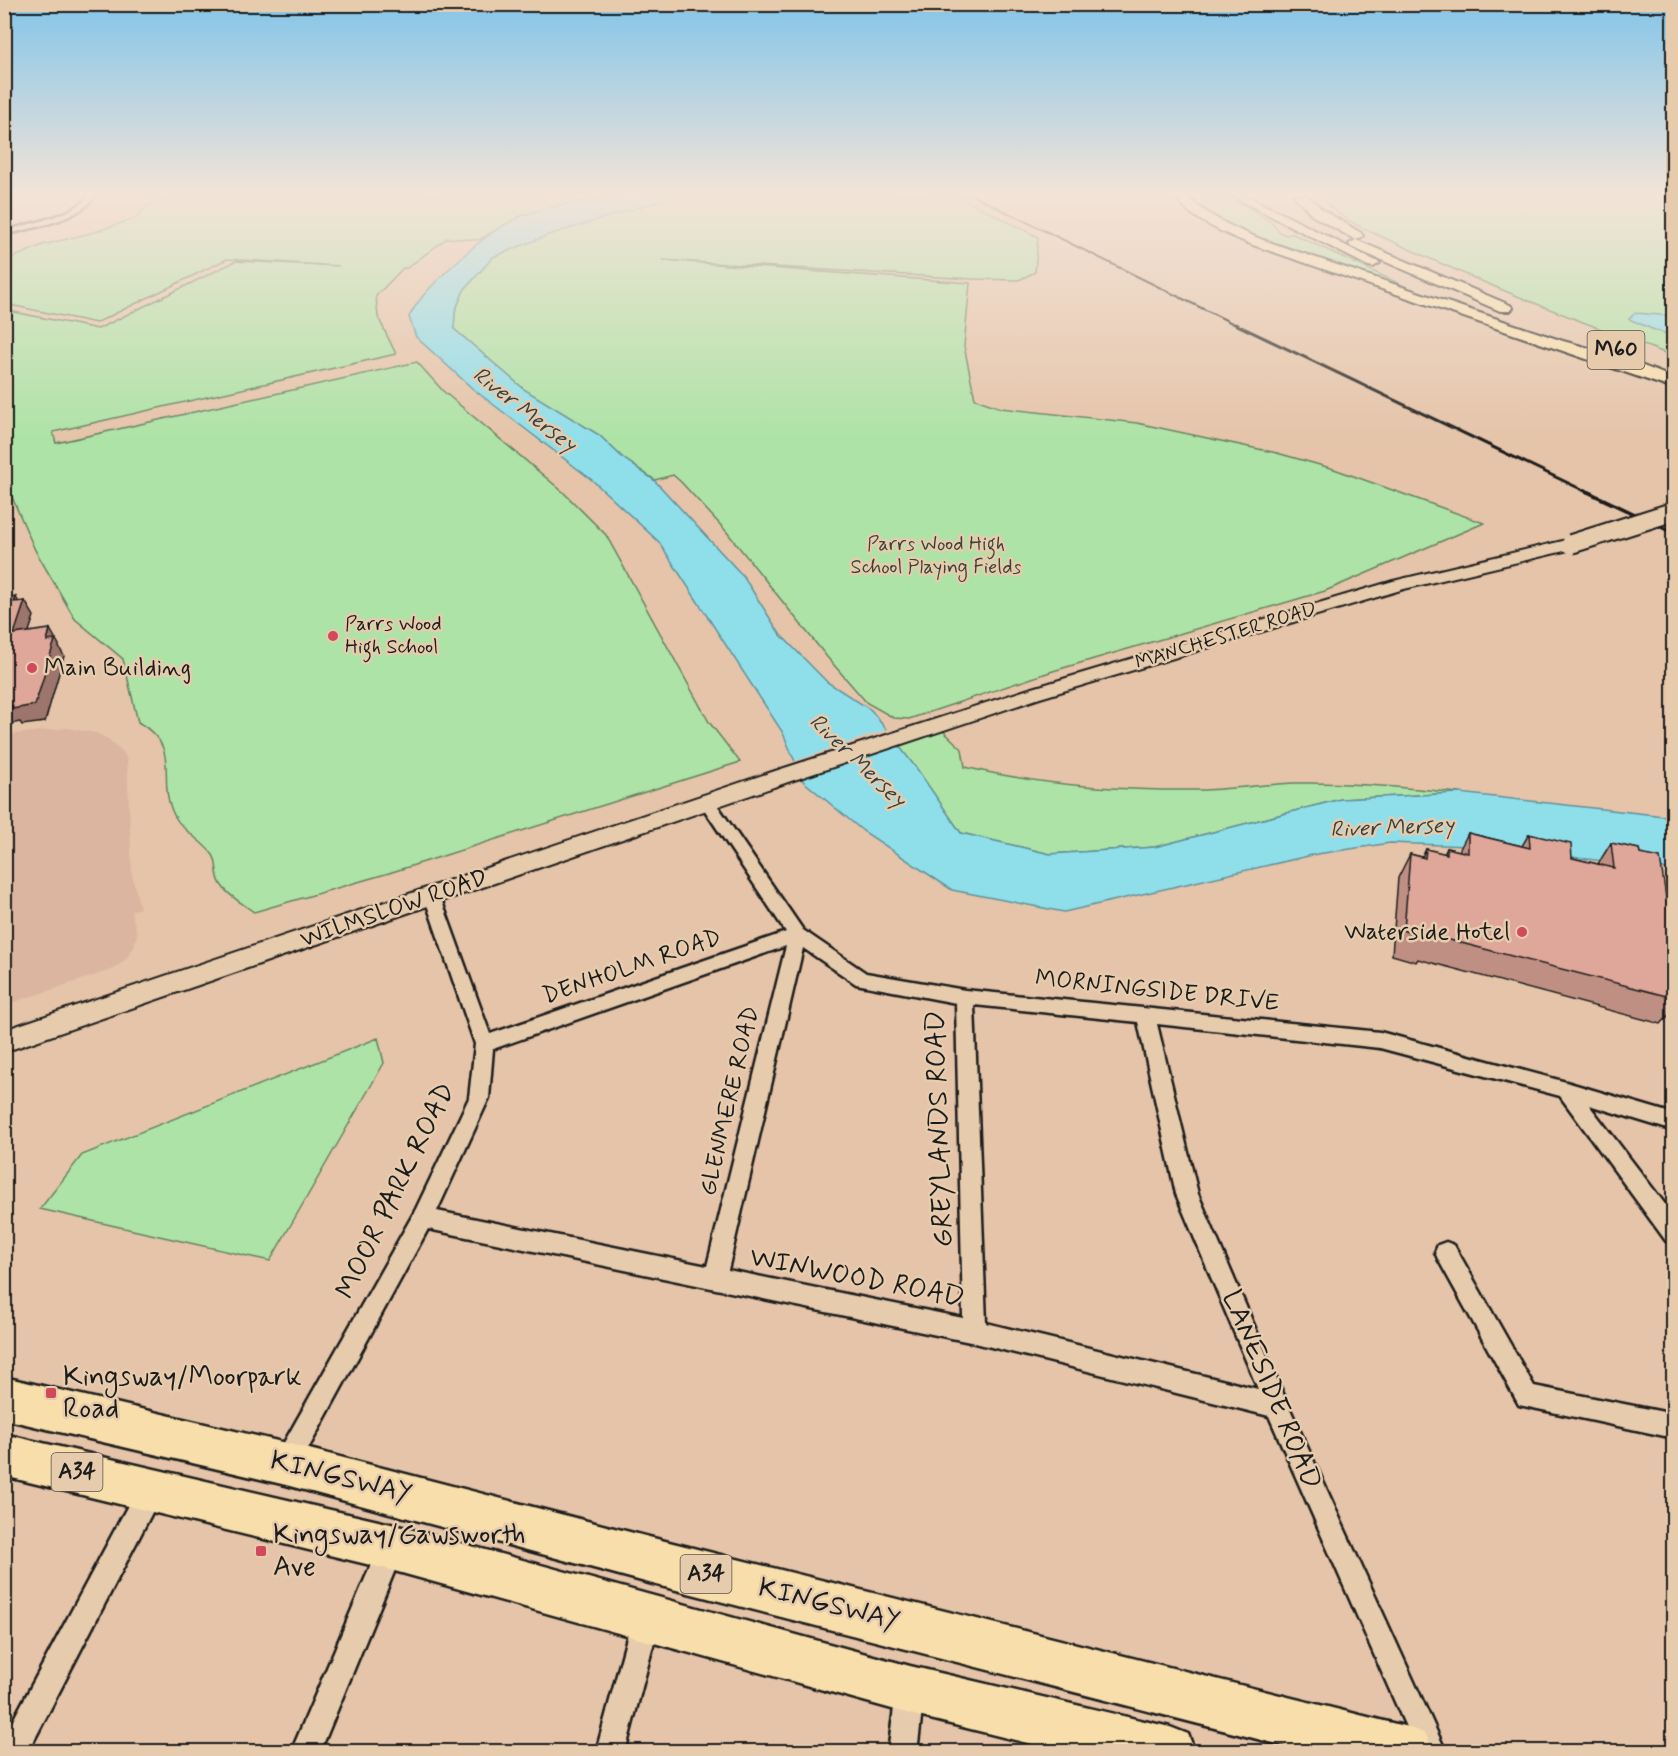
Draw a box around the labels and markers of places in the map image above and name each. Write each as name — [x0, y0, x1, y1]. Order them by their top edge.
place label: Parrs Wood High School — [345, 611, 442, 663]
marker: Parrs Wood High School — [326, 629, 340, 643]
place label: Main Building — [44, 653, 191, 684]
marker: Main Building — [25, 661, 39, 675]
place label: Waterside Hotel — [1344, 917, 1510, 948]
marker: Waterside Hotel — [1515, 925, 1529, 939]
place label: Kingsway/Moorpark Road — [63, 1359, 302, 1428]
marker: Kingsway/Moorpark Road — [44, 1386, 58, 1400]
place label: Kingsway/Gawsworth Ave — [273, 1517, 526, 1586]
marker: Kingsway/Gawsworth Ave — [254, 1544, 268, 1558]

